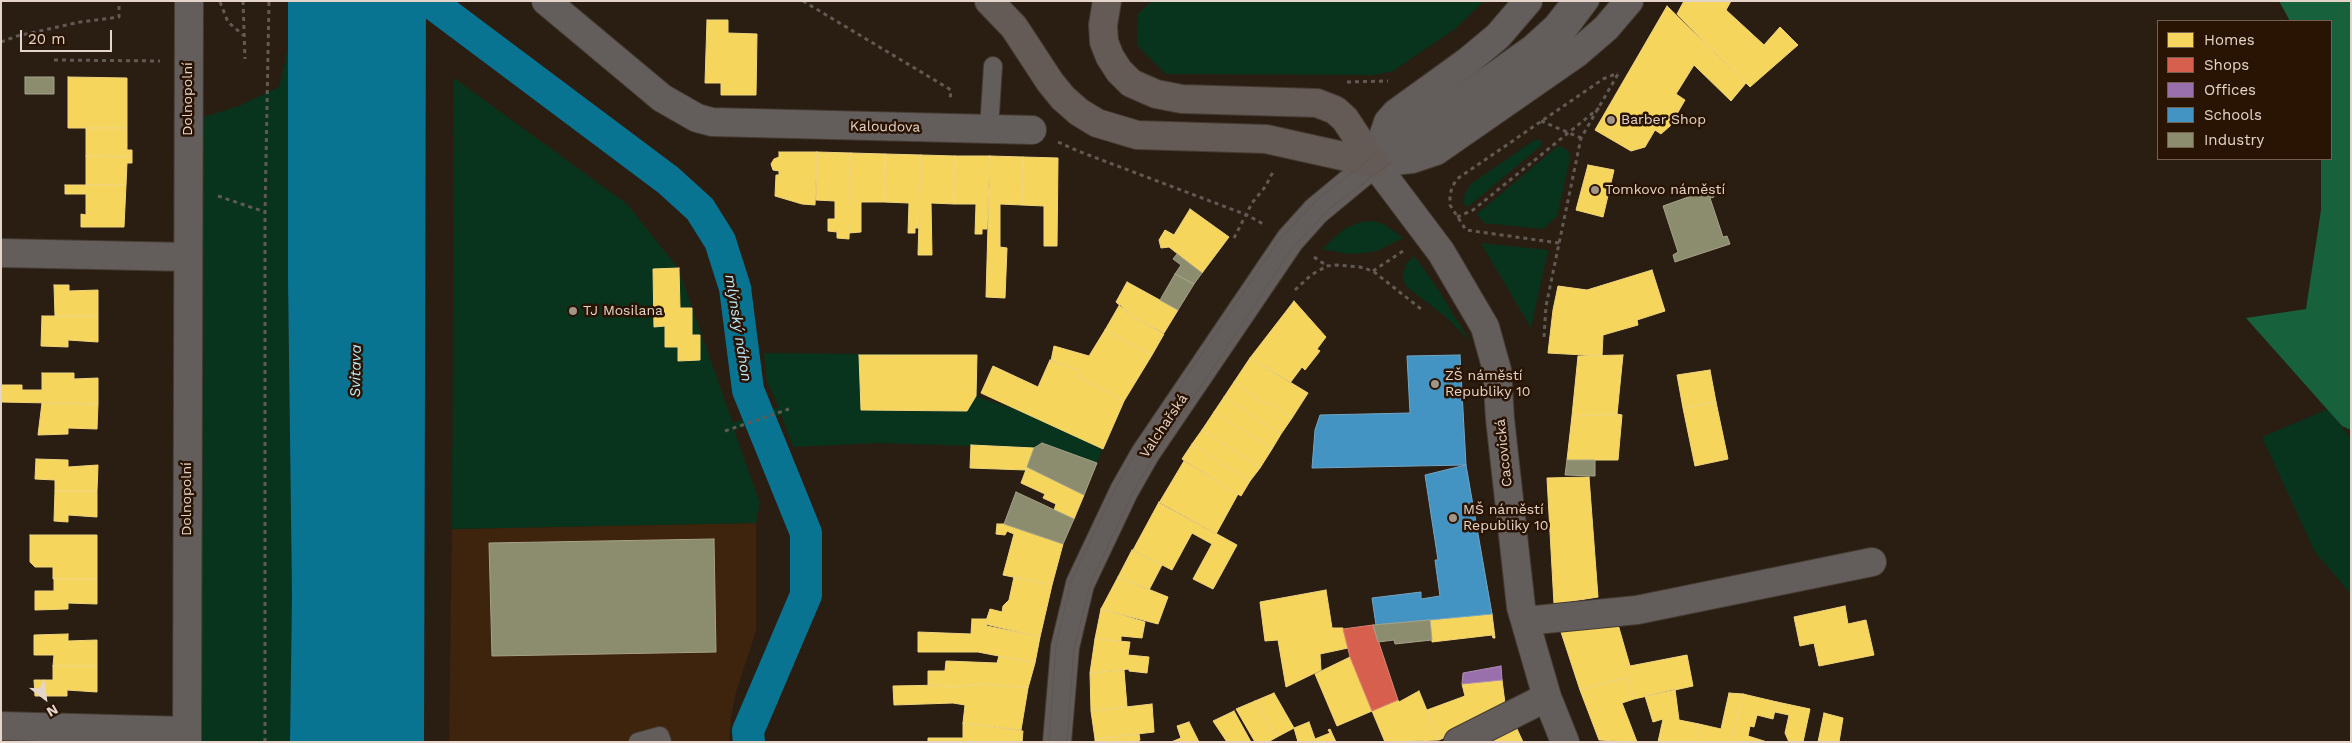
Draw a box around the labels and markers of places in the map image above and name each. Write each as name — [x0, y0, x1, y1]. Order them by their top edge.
place label: Barber Shop — [1621, 112, 1706, 128]
marker: Barber Shop — [1605, 114, 1617, 126]
place label: Tomkovo náměstí — [1605, 182, 1725, 198]
marker: Tomkovo náměstí — [1589, 184, 1601, 196]
place label: TJ Mosilana — [583, 303, 663, 319]
marker: TJ Mosilana — [567, 305, 579, 317]
place label: ZŠ náměstí Republiky 10 — [1445, 368, 1530, 401]
marker: ZŠ náměstí Republiky 10 — [1429, 378, 1441, 390]
place label: MŠ náměstí Republiky 10 — [1463, 502, 1548, 534]
marker: MŠ náměstí Republiky 10 — [1447, 512, 1459, 524]

